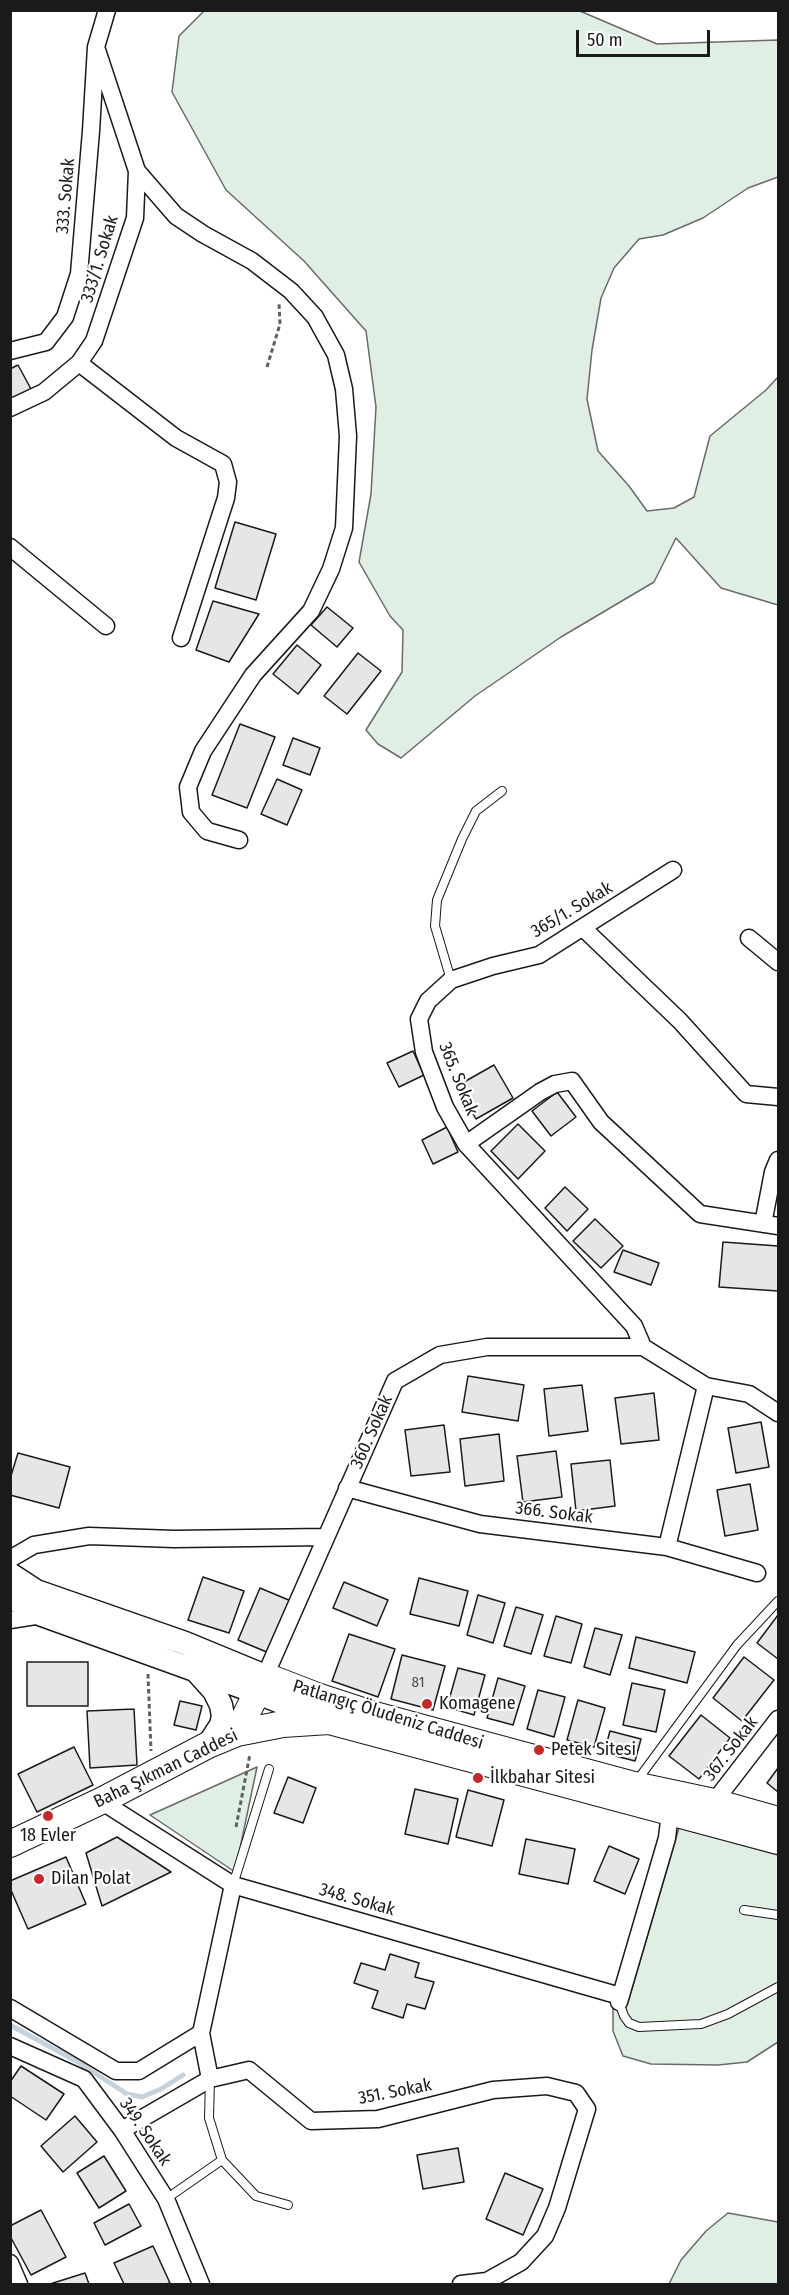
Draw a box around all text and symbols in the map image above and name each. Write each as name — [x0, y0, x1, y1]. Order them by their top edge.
scale bar — [579, 18, 712, 56]
text: 50 m — [587, 29, 623, 51]
street label: 333. Sokak — [52, 157, 80, 235]
street label: 333/1. Sokak — [76, 213, 124, 305]
street label: 365/1. Sokak — [527, 877, 617, 943]
street label: 365. Sokak — [434, 1039, 482, 1119]
street label: 360. Sokak — [346, 1392, 398, 1472]
street label: 366. Sokak — [514, 1498, 594, 1528]
house number: 81 — [412, 1674, 424, 1692]
street label: Patlangıç Öludeniz Caddesi — [290, 1676, 486, 1754]
place label: Komagene — [439, 1693, 516, 1715]
marker: Komagene — [420, 1697, 434, 1711]
street label: 367. Sokak — [699, 1713, 763, 1785]
street label: Baha Şıkman Caddesi — [90, 1725, 242, 1813]
place label: Petek Sitesi — [551, 1739, 636, 1761]
marker: Petek Sitesi — [532, 1743, 546, 1757]
place label: İlkbahar Sitesi — [490, 1767, 595, 1789]
marker: İlkbahar Sitesi — [471, 1771, 485, 1785]
marker: 18 Evler — [41, 1809, 55, 1823]
place label: 18 Evler — [20, 1825, 76, 1847]
place label: Dilan Polat — [51, 1868, 131, 1890]
marker: Dilan Polat — [32, 1872, 46, 1886]
street label: 348. Sokak — [317, 1879, 397, 1921]
street label: 351. Sokak — [356, 2074, 434, 2110]
street label: 349. Sokak — [115, 2094, 175, 2170]

